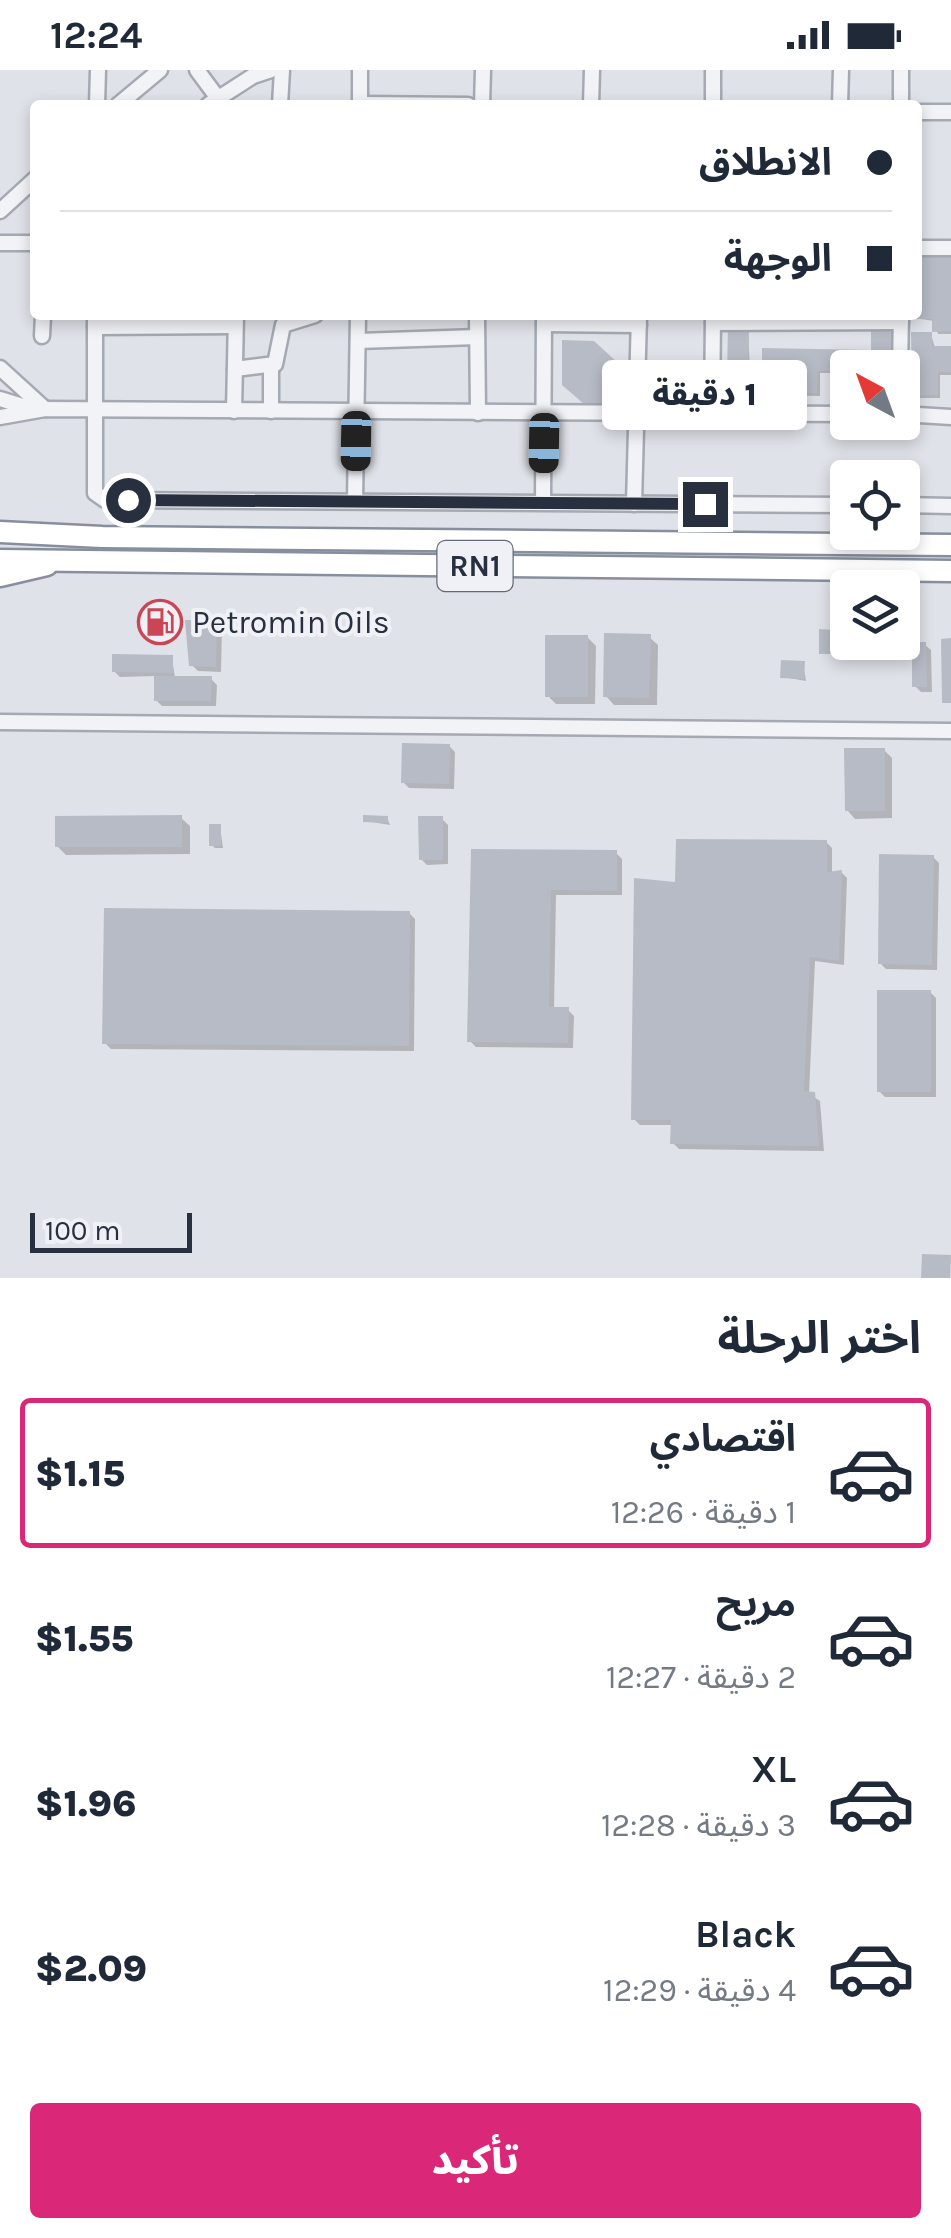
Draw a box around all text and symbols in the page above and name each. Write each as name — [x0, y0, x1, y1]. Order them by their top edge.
text: 12:24 — [50, 13, 142, 58]
text: الانطلاق — [699, 140, 832, 185]
text: الوجهة — [724, 236, 832, 281]
north arrow — [830, 350, 920, 440]
map controls — [830, 350, 920, 660]
callout: 1 دقيقة — [602, 359, 808, 429]
text: 1 دقيقة — [652, 376, 757, 413]
car — [340, 411, 372, 471]
car — [528, 413, 560, 473]
button: locate — [830, 460, 920, 550]
route start — [106, 478, 151, 523]
route end — [683, 482, 728, 527]
road number: RN1 — [438, 541, 512, 591]
button: layers — [830, 570, 920, 660]
fuel station icon: Petromin Oils — [137, 599, 183, 645]
place label: Petromin Oils — [192, 604, 390, 641]
scale bar — [30, 1208, 192, 1252]
text: 100 m — [45, 1214, 120, 1247]
text: اختر الرحلة — [717, 1312, 921, 1364]
text: اقتصادي — [650, 1416, 796, 1461]
icon: car — [826, 1428, 916, 1518]
text: $1.15 — [35, 1451, 125, 1496]
text: 1 دقيقة · 12:26 — [611, 1494, 796, 1531]
text: مريح — [716, 1581, 796, 1626]
icon: car — [826, 1593, 916, 1683]
text: $1.55 — [35, 1616, 133, 1661]
text: 2 دقيقة · 12:27 — [606, 1659, 796, 1696]
text: XL — [751, 1747, 796, 1792]
icon: car — [826, 1758, 916, 1848]
text: $1.96 — [35, 1781, 137, 1826]
text: 3 دقيقة · 12:28 — [601, 1807, 796, 1844]
text: Black — [695, 1912, 796, 1957]
icon: car — [826, 1923, 916, 2013]
text: $2.09 — [35, 1946, 147, 1991]
text: 4 دقيقة · 12:29 — [603, 1972, 796, 2009]
button: تأكيد — [30, 2103, 921, 2218]

